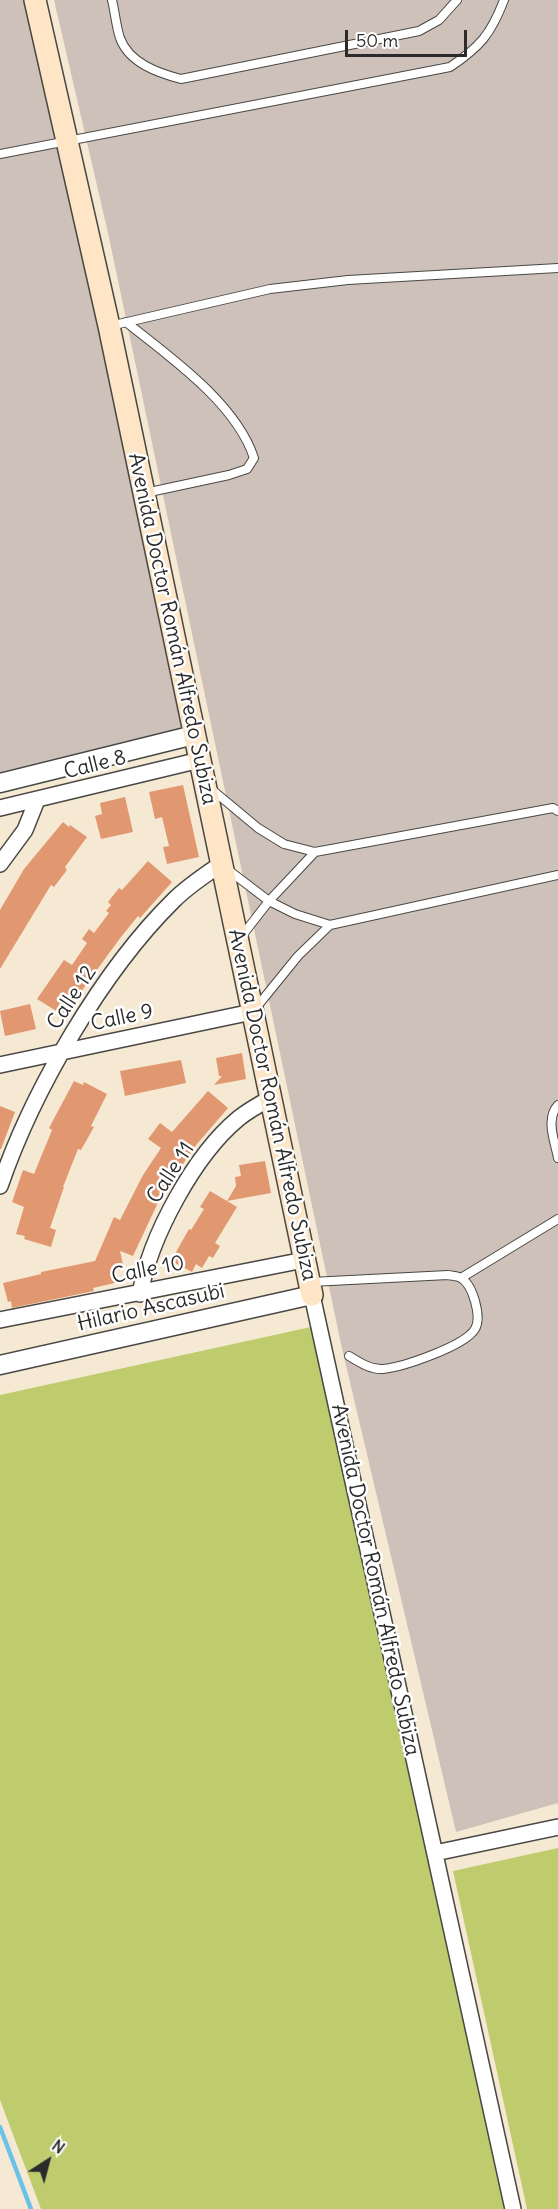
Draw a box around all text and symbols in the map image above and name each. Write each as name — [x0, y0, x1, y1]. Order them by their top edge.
scale bar — [348, 18, 470, 56]
text: 50 m — [356, 29, 398, 52]
street label: Avenida Doctor Román Alfredo Subiza — [122, 451, 222, 807]
street label: Calle 8 — [61, 745, 129, 785]
street label: Avenida Doctor Román Alfredo Subiza — [222, 927, 322, 1283]
street label: Calle 12 — [42, 961, 102, 1035]
street label: Calle 9 — [88, 999, 156, 1037]
street label: Calle 11 — [142, 1138, 200, 1208]
street label: Calle 10 — [110, 1251, 186, 1289]
street label: Hilario Ascasubi — [75, 1279, 227, 1337]
street label: Avenida Doctor Román Alfredo Subiza — [325, 1402, 425, 1758]
north arrow — [18, 2131, 78, 2191]
text: N — [48, 2135, 69, 2158]

